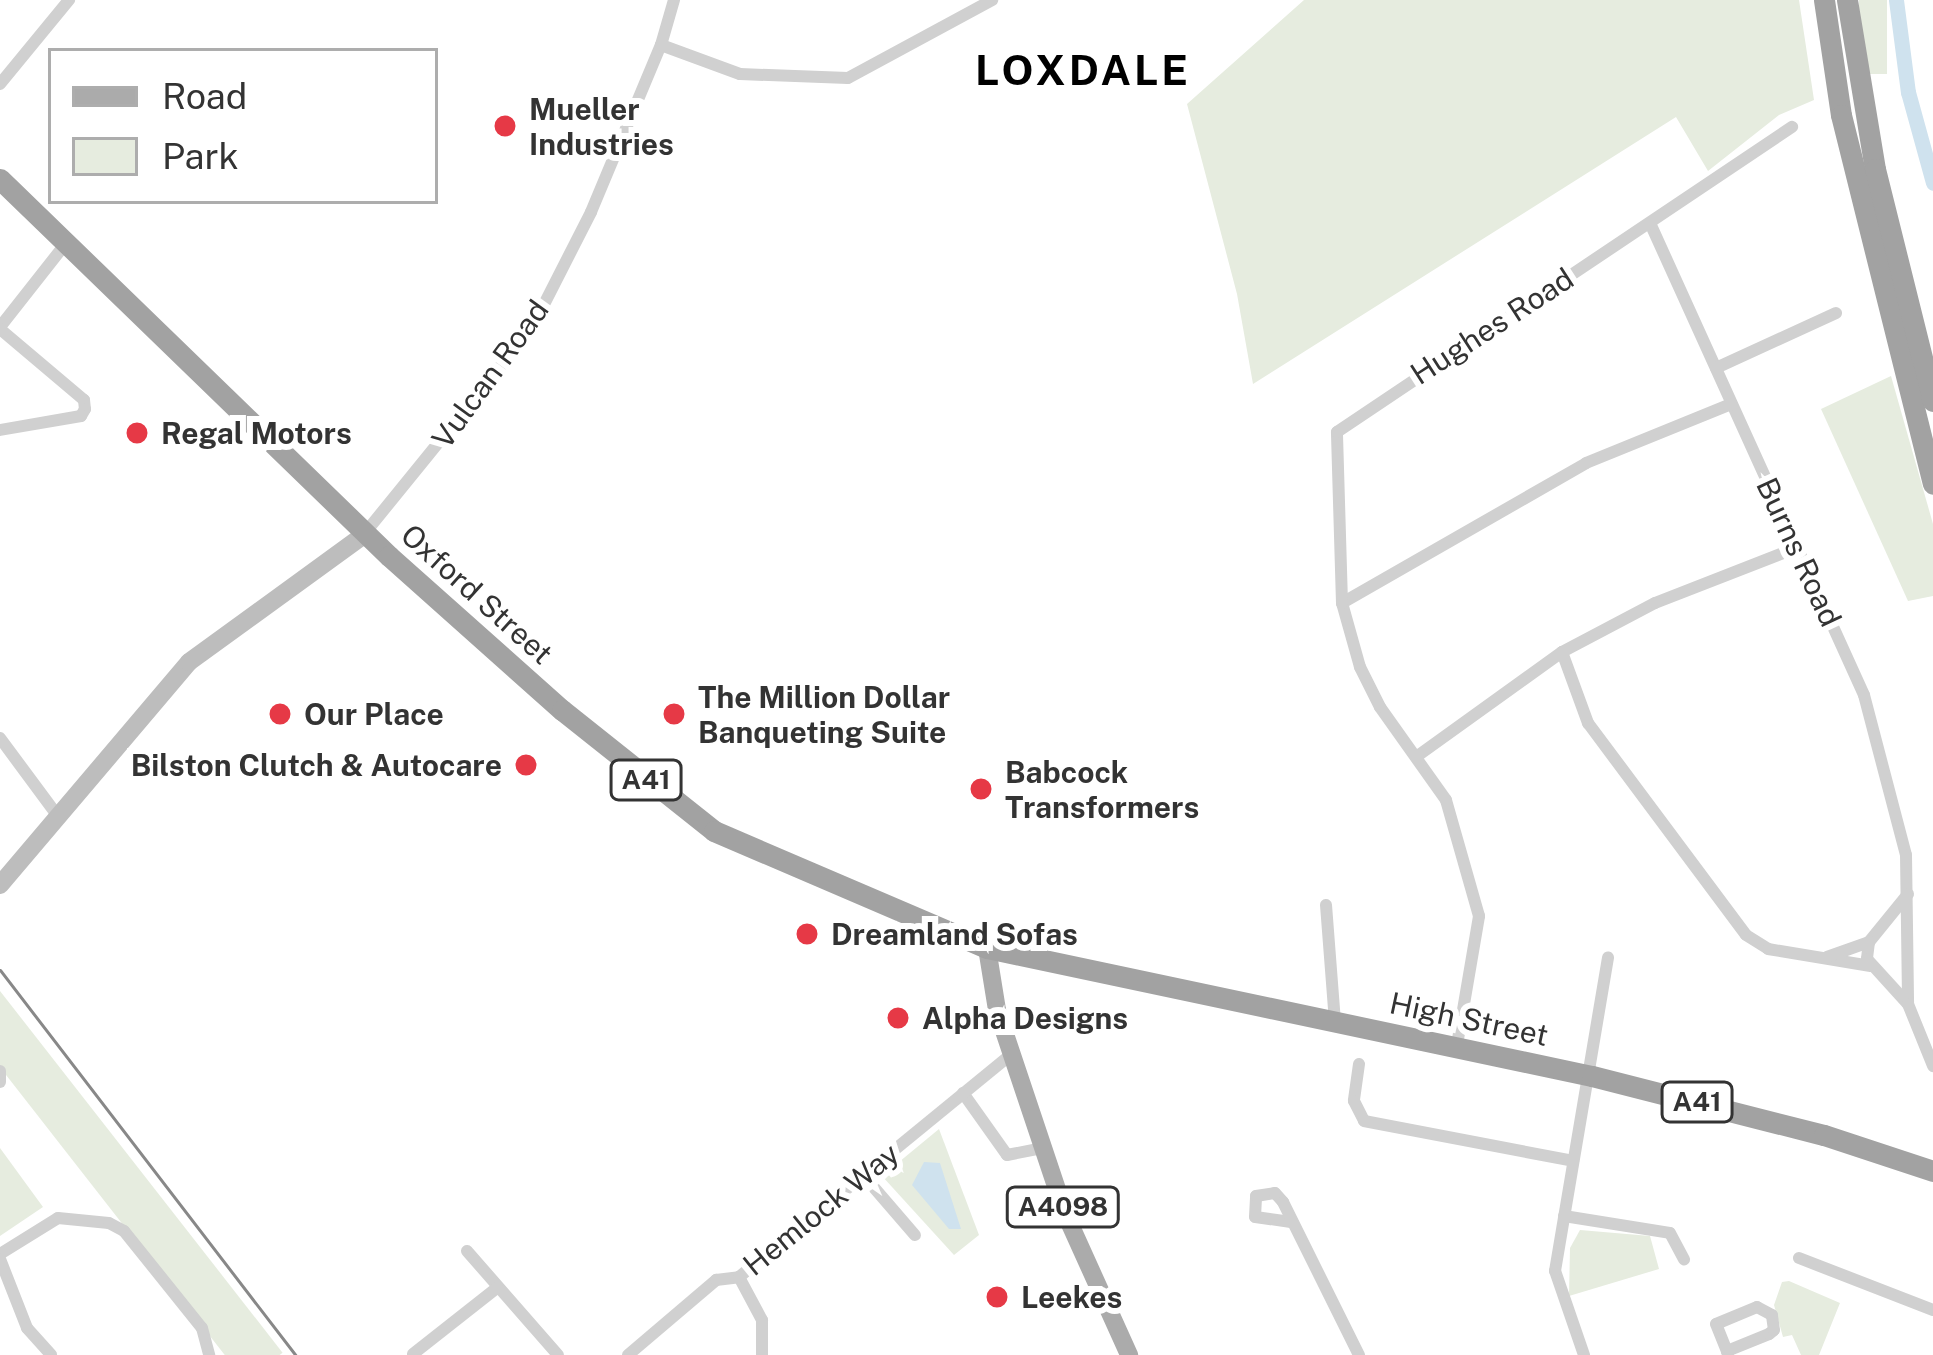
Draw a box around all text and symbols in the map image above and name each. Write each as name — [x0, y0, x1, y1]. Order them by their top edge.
district label: LOXDALE — [975, 45, 1191, 95]
legend — [48, 48, 438, 204]
text: Road — [162, 75, 247, 117]
place label: Mueller Industries — [529, 91, 674, 162]
marker: Mueller Industries — [492, 113, 518, 139]
text: Park — [162, 135, 239, 177]
street label: Hughes Road — [1404, 260, 1580, 392]
street label: Vulcan Road — [424, 293, 556, 455]
place label: Regal Motors — [161, 415, 352, 451]
marker: Regal Motors — [124, 420, 150, 446]
street label: Burns Road — [1749, 472, 1849, 632]
street label: Oxford Street — [394, 517, 560, 671]
place label: The Million Dollar Banqueting Suite — [698, 679, 950, 750]
place label: Our Place — [304, 696, 444, 732]
marker: Our Place — [267, 701, 293, 727]
marker: The Million Dollar Banqueting Suite — [661, 701, 687, 727]
place label: Bilston Clutch & Autocare — [131, 747, 502, 783]
marker: Bilston Clutch & Autocare — [513, 752, 539, 778]
place label: Babcock Transformers — [1005, 754, 1199, 824]
road number: A41 — [607, 759, 685, 801]
marker: Babcock Transformers — [968, 776, 994, 802]
place label: Dreamland Sofas — [831, 916, 1078, 952]
marker: Dreamland Sofas — [794, 921, 820, 947]
street label: High Street — [1386, 985, 1552, 1053]
place label: Alpha Designs — [922, 1000, 1128, 1036]
marker: Alpha Designs — [885, 1005, 911, 1031]
road number: A41 — [1658, 1081, 1736, 1123]
street label: Hemlock Way — [736, 1135, 906, 1283]
road number: A4098 — [1003, 1186, 1123, 1228]
place label: Leekes — [1021, 1279, 1122, 1315]
marker: Leekes — [984, 1284, 1010, 1310]

